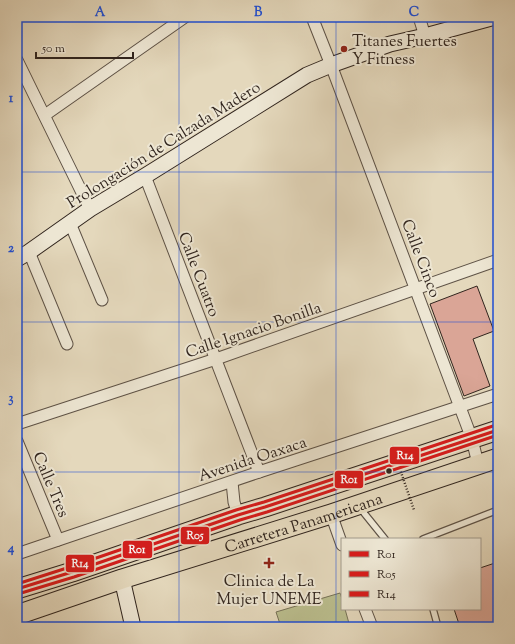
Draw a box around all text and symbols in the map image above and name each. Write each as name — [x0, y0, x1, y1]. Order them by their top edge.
text: A — [95, 4, 106, 22]
text: B — [254, 4, 263, 22]
text: C — [409, 4, 419, 22]
place label: Titanes Fuertes Y Fitness — [352, 31, 457, 72]
scale bar — [36, 34, 133, 60]
text: 50 m — [41, 40, 65, 58]
marker: Titanes Fuertes Y Fitness — [339, 44, 349, 54]
street label: Prolongación de Calzada Madero — [63, 77, 266, 215]
text: 1 — [9, 90, 14, 108]
street label: Calle Cinco — [394, 216, 445, 302]
street label: Calle Cuatro — [171, 229, 224, 321]
text: 2 — [8, 240, 15, 258]
street label: Calle Ignacio Bonilla — [183, 297, 325, 365]
text: 3 — [8, 390, 14, 408]
street label: Avenida Oaxaca — [196, 432, 311, 489]
line badge: R14 — [389, 446, 420, 465]
text: R14 — [395, 448, 414, 464]
street label: Calle Tres — [26, 449, 74, 521]
unlabelled marker — [384, 466, 394, 476]
line badge: R01 — [334, 470, 364, 489]
text: R01 — [339, 472, 358, 488]
street label: Carretera Panamericana — [222, 488, 387, 560]
line badge: R05 — [180, 526, 210, 545]
text: R05 — [185, 528, 204, 544]
legend — [341, 538, 481, 610]
text: 4 — [7, 540, 15, 558]
line badge: R01 — [122, 540, 153, 559]
text: R01 — [127, 542, 146, 558]
text: R01 — [377, 546, 396, 564]
line badge: R14 — [65, 554, 95, 573]
text: R14 — [70, 556, 89, 572]
marker: Clinica de La Mujer UNEME — [263, 557, 275, 569]
text: R05 — [377, 566, 396, 584]
place label: Clinica de La Mujer UNEME — [217, 571, 322, 612]
text: R14 — [377, 586, 396, 604]

